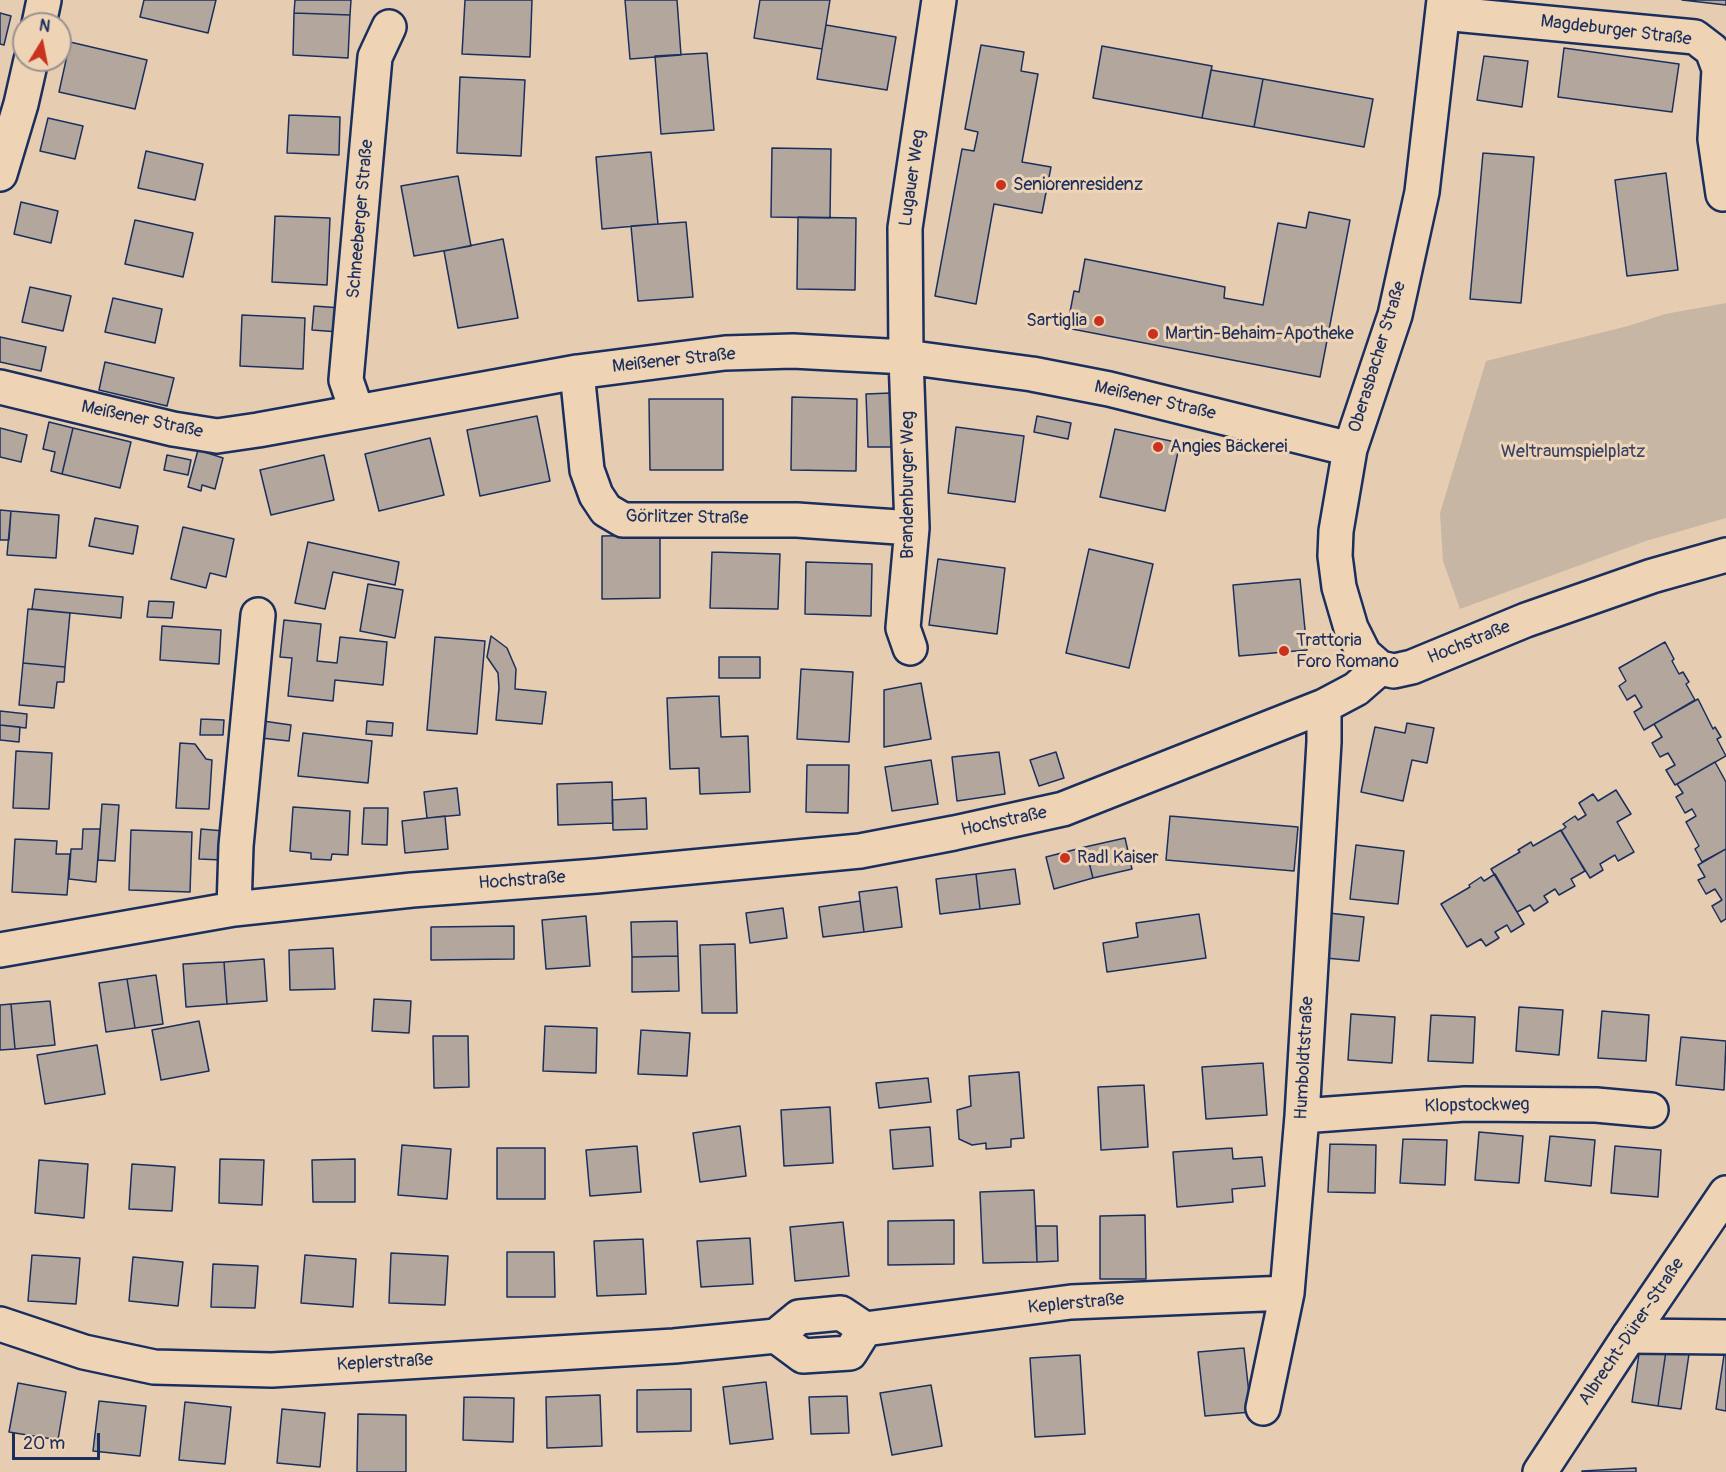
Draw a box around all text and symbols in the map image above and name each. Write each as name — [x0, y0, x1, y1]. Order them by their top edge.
street label: Magdeburger Straße — [1539, 11, 1693, 51]
north arrow — [12, 12, 72, 72]
text: N — [38, 15, 52, 37]
street label: Lugauer Weg — [895, 128, 931, 228]
street label: Schneeberger Straße — [343, 139, 379, 299]
place label: Seniorenresidenz — [1013, 174, 1143, 196]
marker: Seniorenresidenz — [994, 178, 1008, 192]
street label: Oberasbacher Straße — [1345, 279, 1411, 435]
place label: Sartiglia — [1026, 310, 1087, 332]
marker: Sartiglia — [1092, 314, 1106, 328]
place label: Martin-Behaim-Apotheke — [1165, 323, 1354, 345]
marker: Martin-Behaim-Apotheke — [1146, 327, 1160, 341]
street label: Meißener Straße — [611, 344, 737, 378]
street label: Meißener Straße — [1092, 377, 1218, 425]
street label: Meißener Straße — [79, 397, 205, 443]
street label: Brandenburger Weg — [897, 411, 919, 559]
place label: Angies Bäckerei — [1170, 436, 1287, 458]
marker: Angies Bäckerei — [1151, 440, 1165, 454]
park label: Weltraumspielplatz — [1501, 441, 1645, 463]
street label: Görlitzer Straße — [625, 506, 749, 530]
street label: Hochstraße — [1424, 617, 1514, 669]
place label: Trattoria Foro Romano — [1296, 630, 1399, 672]
marker: Trattoria Foro Romano — [1277, 644, 1291, 658]
street label: Hochstraße — [959, 802, 1049, 842]
place label: Radl Kaiser — [1077, 847, 1159, 869]
marker: Radl Kaiser — [1058, 851, 1072, 865]
street label: Hochstraße — [478, 867, 566, 895]
street label: Humboldtstraße — [1291, 996, 1319, 1120]
street label: Klopstockweg — [1424, 1094, 1530, 1118]
street label: Albrecht-Dürer-Straße — [1575, 1254, 1689, 1410]
street label: Keplerstraße — [1027, 1289, 1125, 1319]
street label: Keplerstraße — [336, 1350, 434, 1376]
scale bar — [15, 1421, 104, 1459]
text: 20 m — [23, 1432, 65, 1455]

